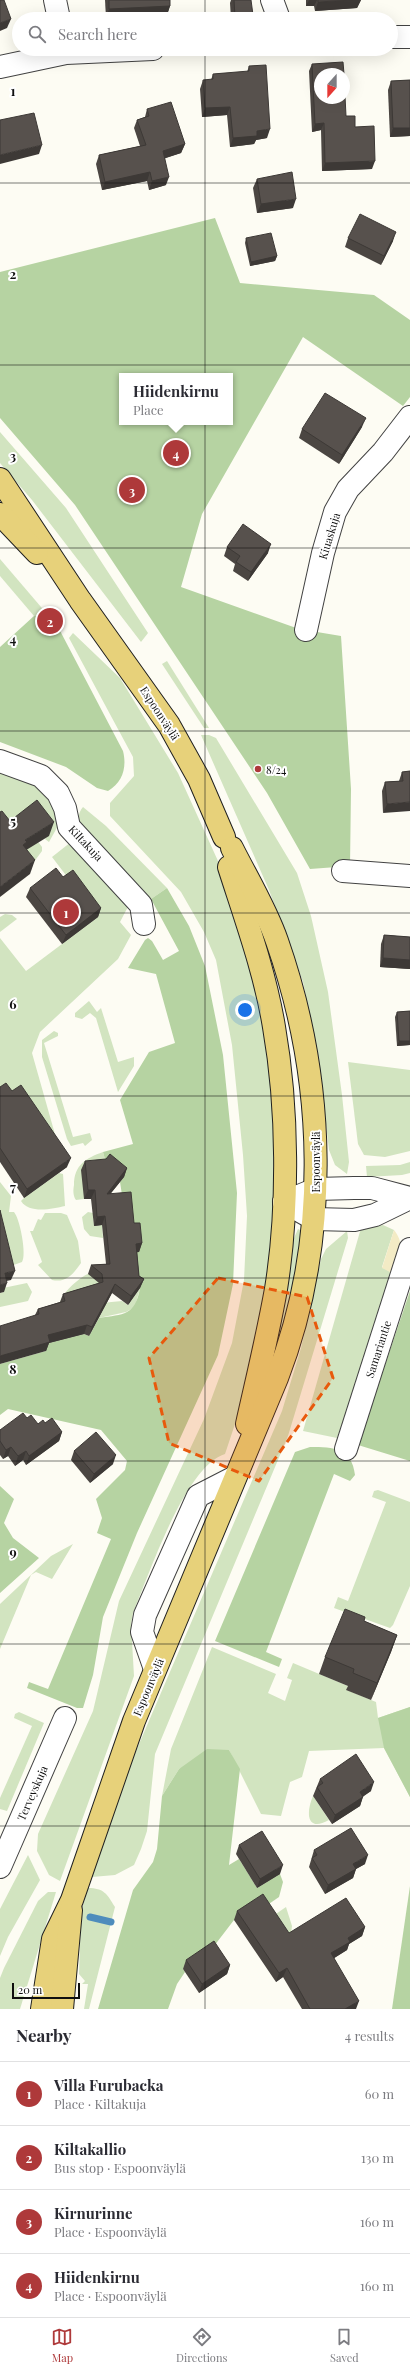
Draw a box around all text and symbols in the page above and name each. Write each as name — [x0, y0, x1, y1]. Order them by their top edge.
search box — [12, 12, 398, 56]
icon: search — [26, 23, 48, 45]
text: Search here — [58, 24, 137, 44]
north arrow — [314, 68, 350, 104]
text: 1 — [11, 82, 16, 99]
text: 2 — [10, 265, 17, 282]
popup — [119, 373, 233, 425]
text: Hiidenkirnu — [133, 381, 219, 401]
text: Place — [133, 401, 164, 418]
pin: 4 — [163, 438, 189, 468]
text: 3 — [10, 447, 16, 464]
pin: 3 — [119, 475, 145, 505]
street label: Kiuaskuja — [315, 510, 343, 561]
pin: 2 — [37, 606, 63, 636]
text: 4 — [10, 630, 17, 647]
street label: Espoonväylä — [137, 683, 183, 743]
place label: 8/24 — [266, 762, 287, 777]
marker: 8/24 — [253, 764, 263, 774]
text: 5 — [10, 812, 16, 829]
street label: Kiltakuja — [66, 822, 107, 865]
pin: 1 — [53, 897, 79, 927]
text: 6 — [9, 995, 17, 1012]
your location — [235, 1000, 255, 1020]
street label: Espoonväylä — [308, 1131, 323, 1193]
text: 7 — [10, 1178, 16, 1195]
street label: Samariantie — [362, 1318, 394, 1380]
text: 8 — [9, 1360, 17, 1377]
text: 9 — [9, 1543, 17, 1560]
street label: Espoonväylä — [129, 1655, 167, 1718]
street label: Terveyskuja — [13, 1763, 51, 1823]
scale bar — [12, 1981, 80, 2000]
text: 20 m — [18, 1982, 42, 1997]
text: Nearby — [16, 2024, 71, 2046]
text: 4 results — [345, 2027, 394, 2044]
text: Villa Furubacka — [54, 2075, 163, 2095]
text: 1 — [27, 2085, 31, 2102]
text: 60 m — [365, 2085, 394, 2102]
text: Place · Kiltakuja — [54, 2095, 146, 2112]
text: Kiltakallio — [54, 2139, 126, 2159]
text: 2 — [26, 2149, 32, 2166]
text: 130 m — [361, 2149, 394, 2166]
text: Bus stop · Espoonväylä — [54, 2159, 186, 2176]
text: Kirnurinne — [54, 2203, 132, 2223]
text: 3 — [26, 2213, 32, 2230]
text: 160 m — [360, 2213, 394, 2230]
text: Place · Espoonväylä — [54, 2223, 167, 2240]
text: Hiidenkirnu — [54, 2267, 140, 2287]
text: 4 — [26, 2277, 32, 2294]
text: 160 m — [360, 2277, 394, 2294]
text: Place · Espoonväylä — [54, 2287, 167, 2304]
tab: Map — [51, 2326, 73, 2365]
tab: Directions — [176, 2326, 227, 2365]
tab: Saved — [330, 2326, 359, 2365]

